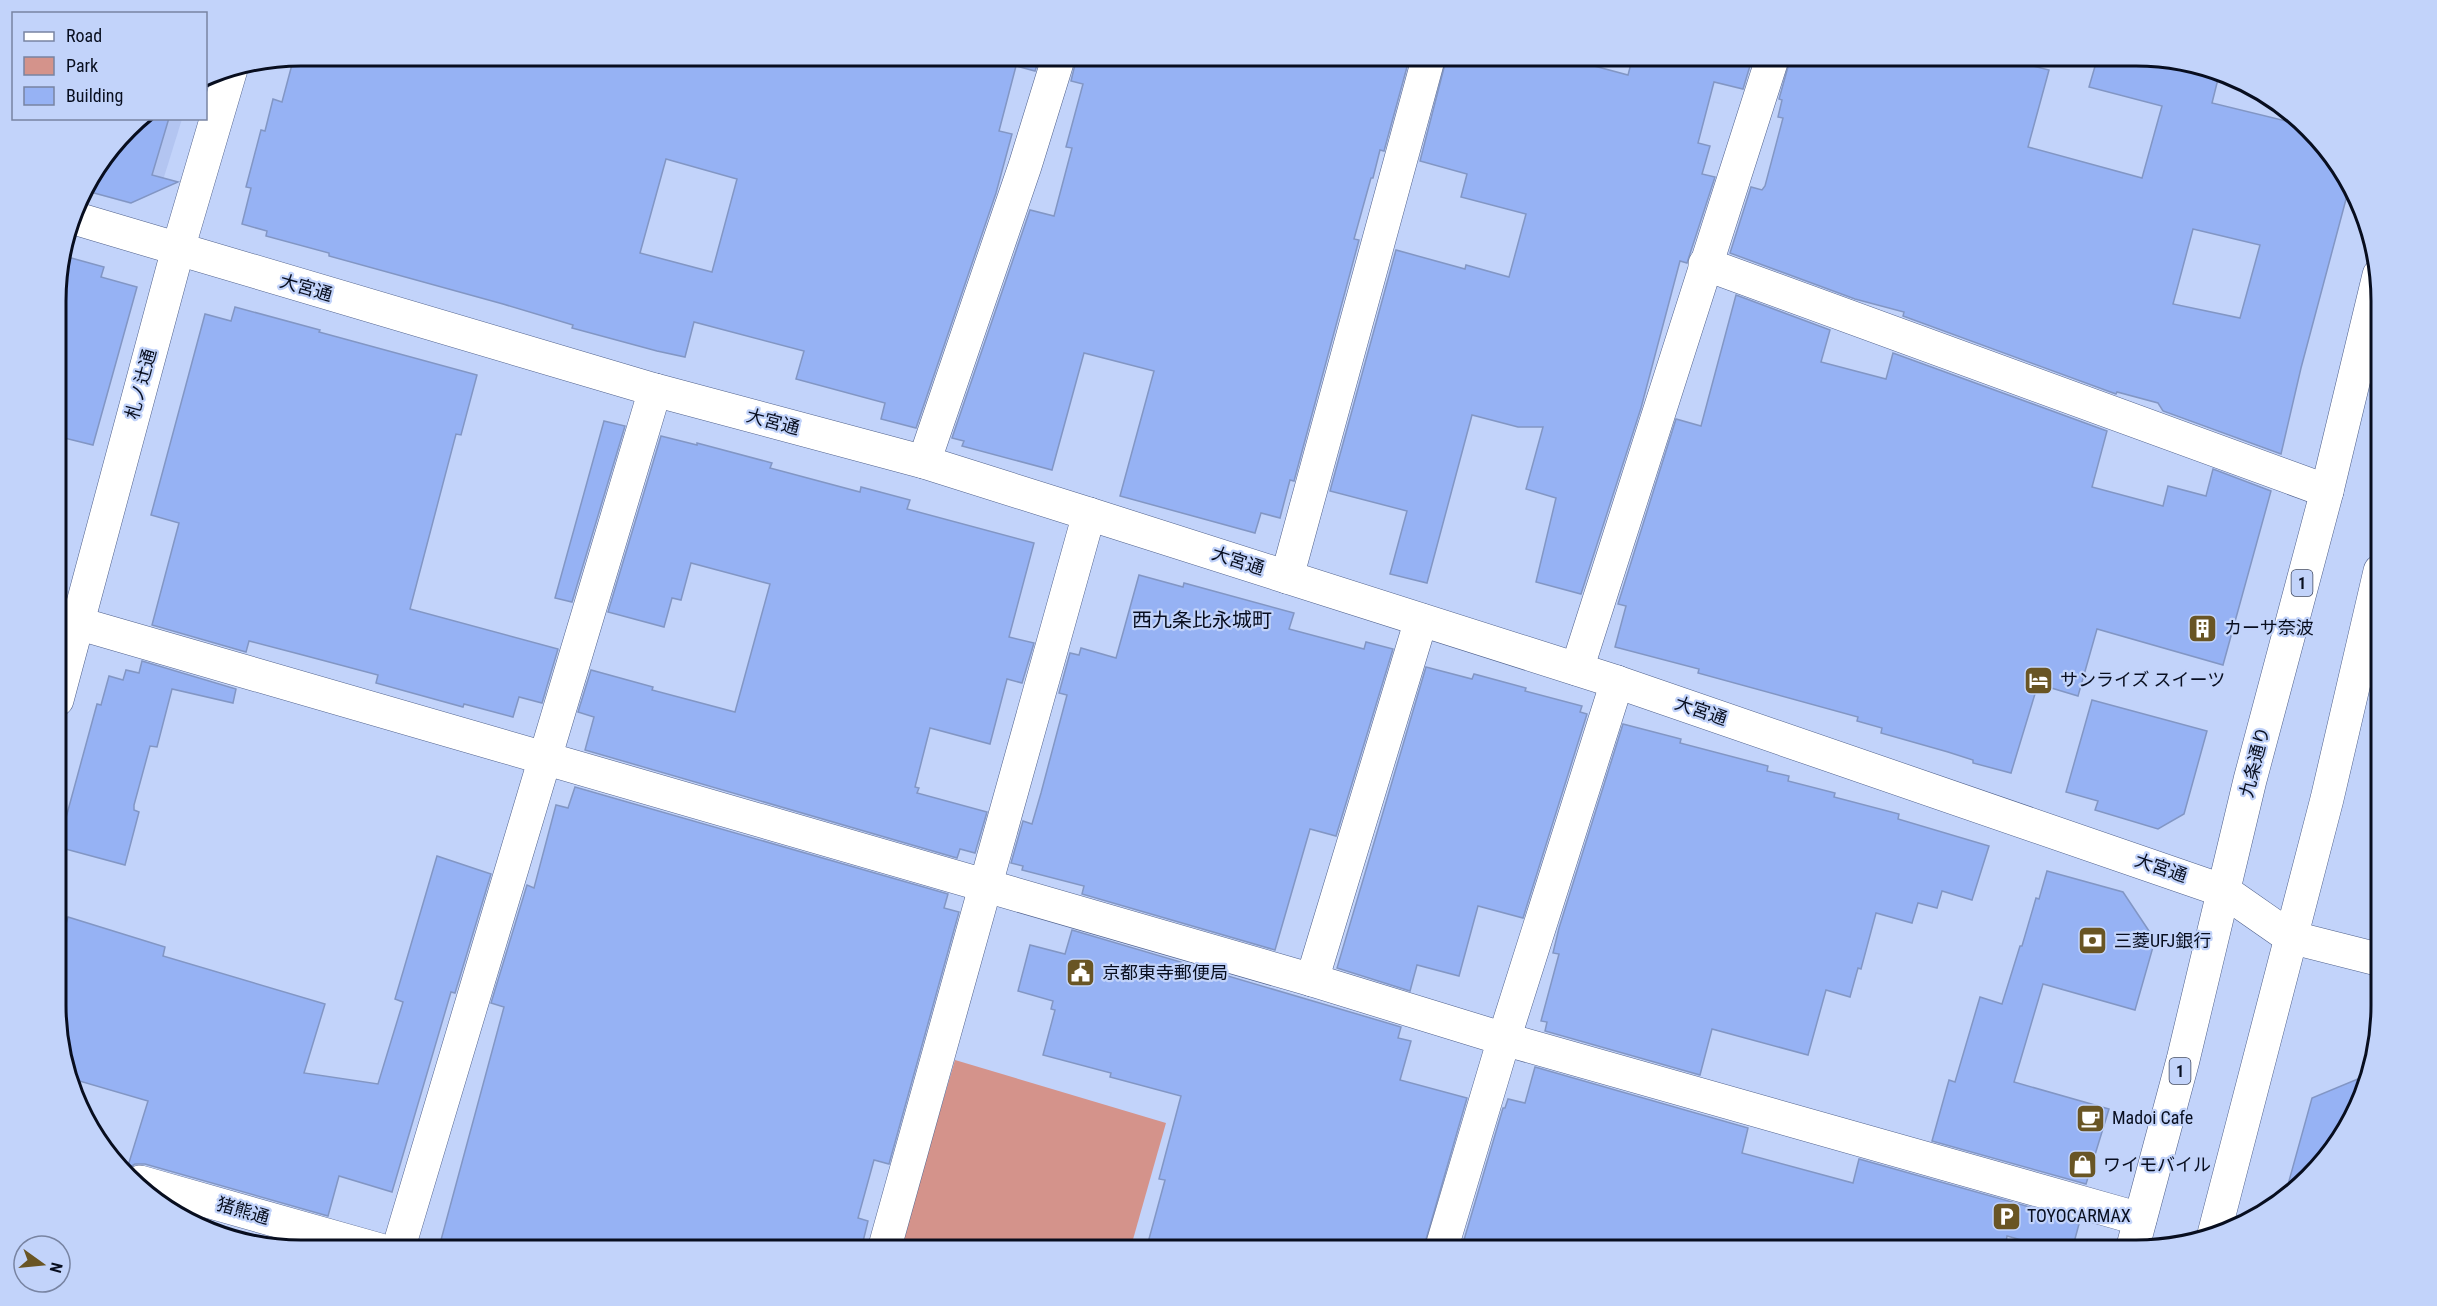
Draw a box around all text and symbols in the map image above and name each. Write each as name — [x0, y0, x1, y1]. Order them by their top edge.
legend — [12, 12, 207, 120]
text: Road — [66, 25, 102, 46]
text: Park — [66, 55, 98, 76]
text: Building — [66, 85, 123, 106]
street label: 大宮通 — [277, 270, 335, 305]
street label: 札ノ辻通 — [121, 346, 160, 421]
street label: 大宮通 — [744, 404, 802, 439]
street label: 大宮通 — [1209, 542, 1267, 579]
road number: 1 — [2292, 570, 2312, 596]
district label: 西九条比永城町 — [1132, 608, 1272, 632]
building icon: カーサ奈波 — [2187, 612, 2219, 644]
place label: カーサ奈波 — [2224, 617, 2314, 638]
hotel icon: サンライズ スイーツ — [2023, 664, 2055, 696]
place label: サンライズ スイーツ — [2060, 669, 2225, 690]
street label: 大宮通 — [1672, 692, 1730, 729]
street label: 九条通り — [2236, 724, 2273, 799]
street label: 大宮通 — [2132, 849, 2190, 886]
bank icon: 三菱UFJ銀行 — [2077, 925, 2109, 957]
place label: 三菱UFJ銀行 — [2114, 930, 2211, 951]
public building icon: 京都東寺郵便局 — [1065, 957, 1097, 989]
place label: 京都東寺郵便局 — [1102, 962, 1228, 983]
road number: 1 — [2170, 1058, 2190, 1084]
cafe icon: Madoi Cafe — [2075, 1102, 2107, 1134]
place label: Madoi Cafe — [2112, 1107, 2193, 1128]
shop icon: ワイモバイル — [2066, 1149, 2098, 1181]
place label: ワイモバイル — [2103, 1154, 2211, 1175]
street label: 猪熊通 — [214, 1193, 272, 1228]
parking icon: TOYOCARMAX — [1990, 1200, 2022, 1232]
place label: TOYOCARMAX — [2027, 1205, 2131, 1226]
north arrow — [12, 1234, 72, 1294]
text: N — [46, 1261, 66, 1275]

